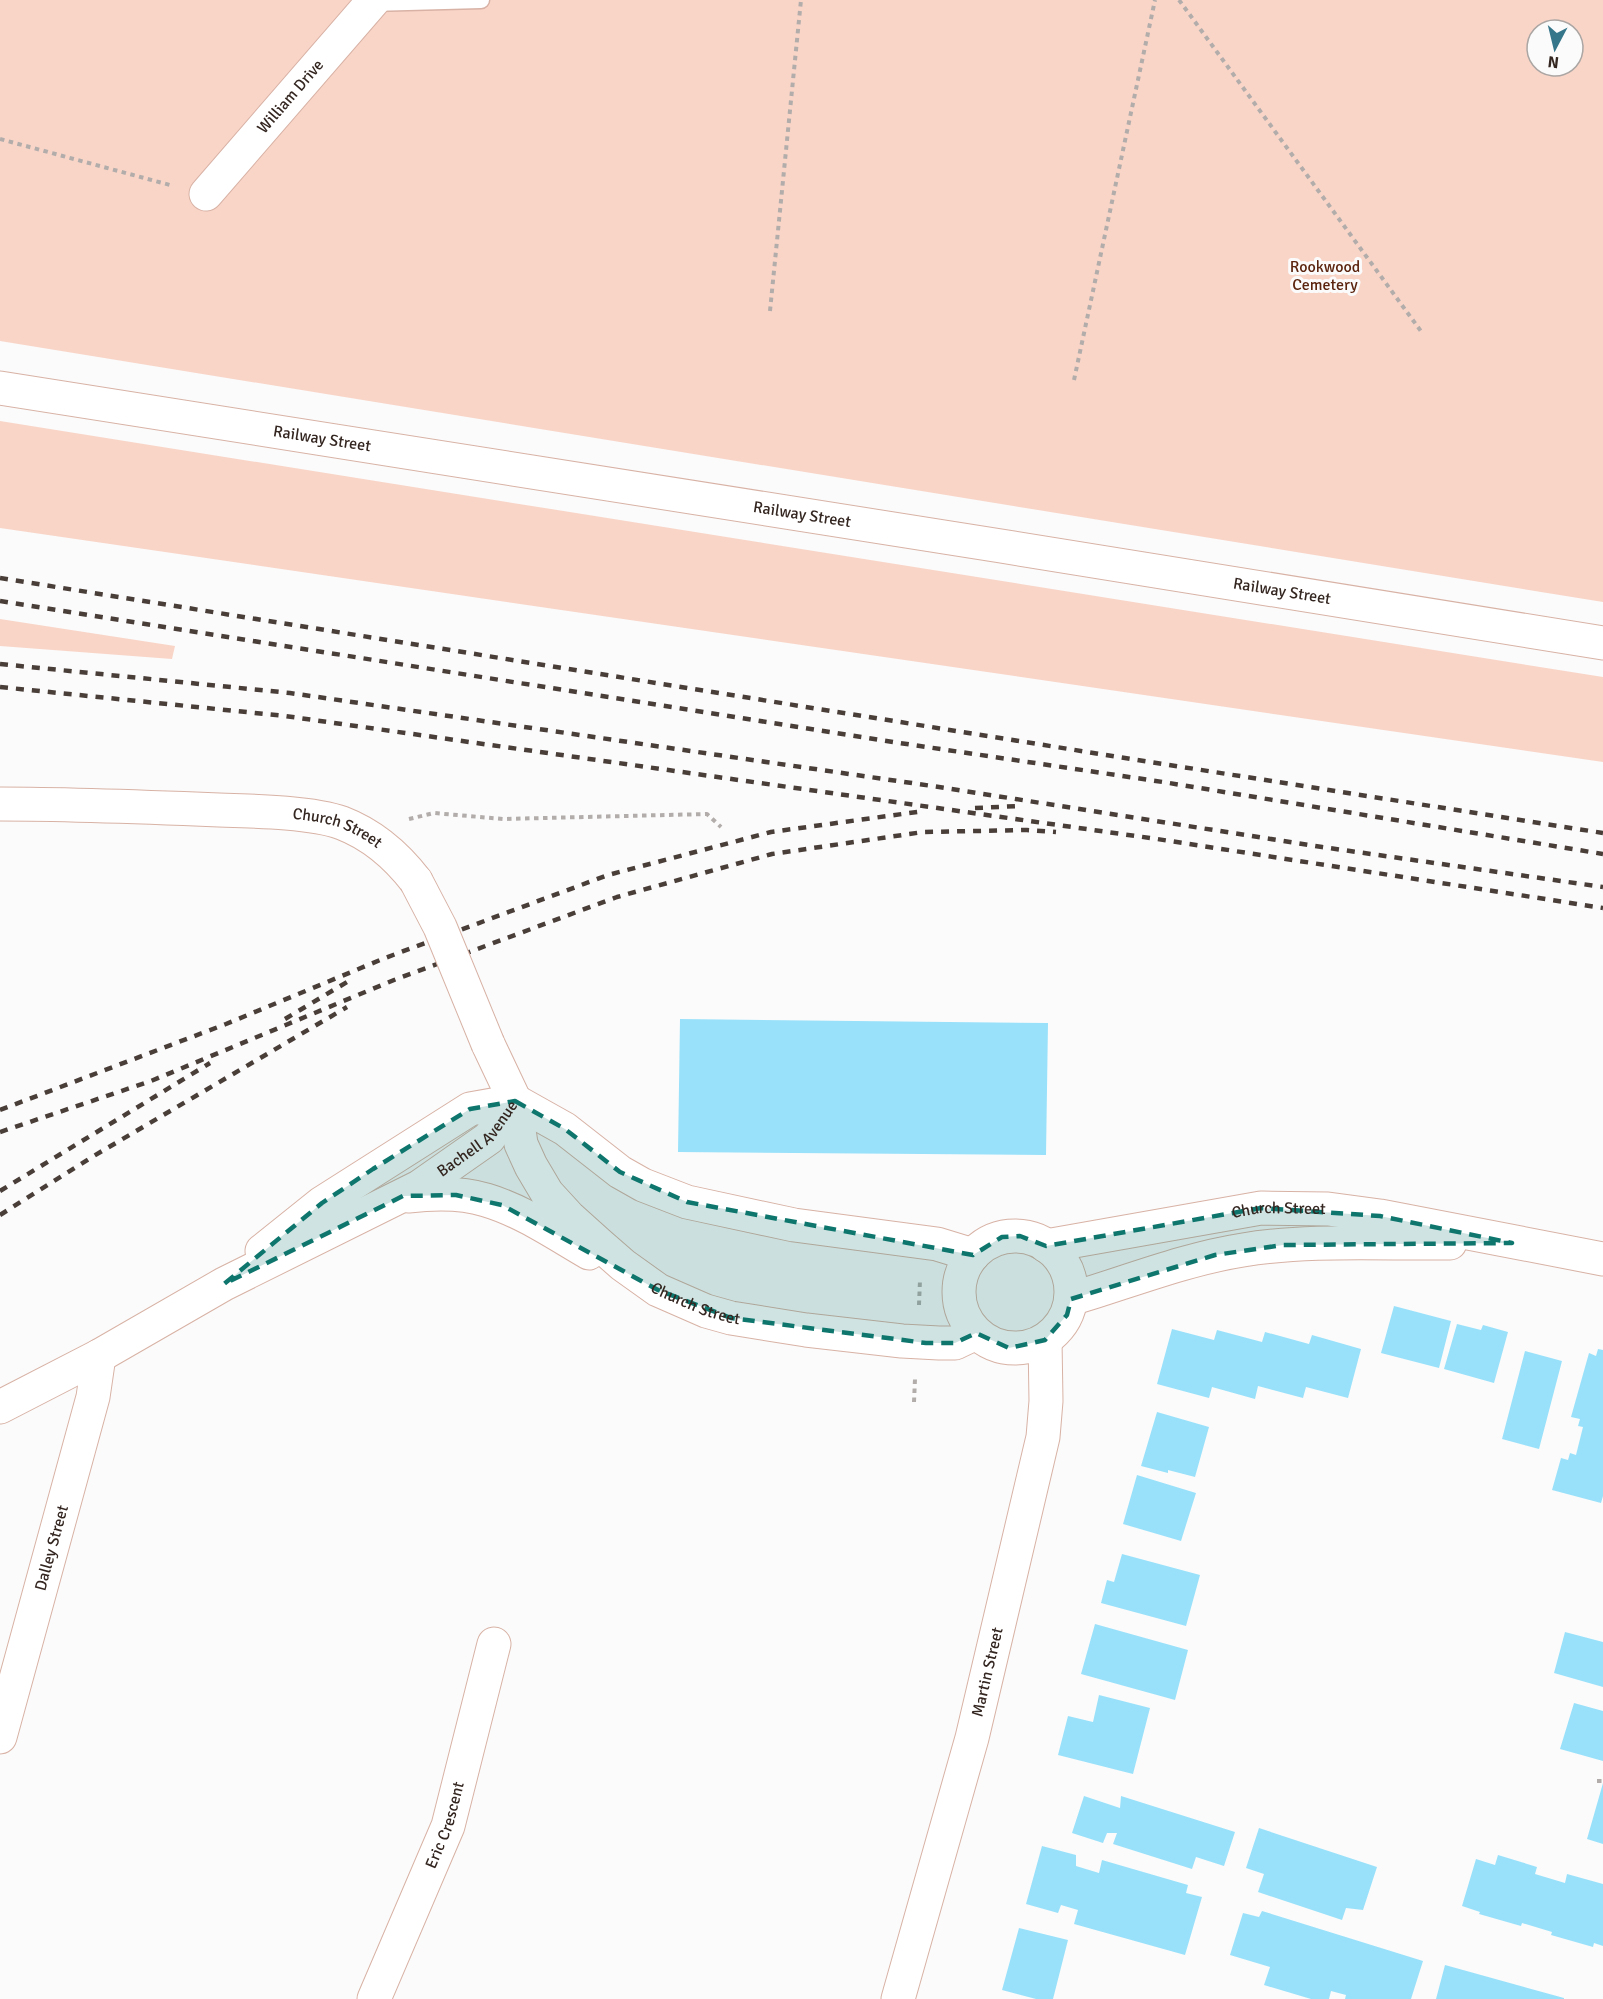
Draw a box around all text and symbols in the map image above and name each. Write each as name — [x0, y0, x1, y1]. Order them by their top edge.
north arrow — [1525, 18, 1585, 78]
text: N — [1547, 51, 1560, 72]
street label: William Drive — [253, 55, 328, 138]
park label: Rookwood Cemetery — [1290, 257, 1360, 295]
street label: Railway Street — [272, 421, 373, 456]
street label: Railway Street — [752, 497, 853, 532]
street label: Railway Street — [1232, 574, 1333, 609]
street label: Church Street — [292, 804, 387, 853]
street label: Bachell Avenue — [433, 1097, 522, 1181]
street label: Church Street — [1230, 1198, 1326, 1223]
street label: Church Street — [646, 1278, 742, 1329]
street label: Dalley Street — [30, 1502, 73, 1593]
street label: Martin Street — [967, 1625, 1008, 1719]
street label: Eric Crescent — [421, 1779, 469, 1872]

